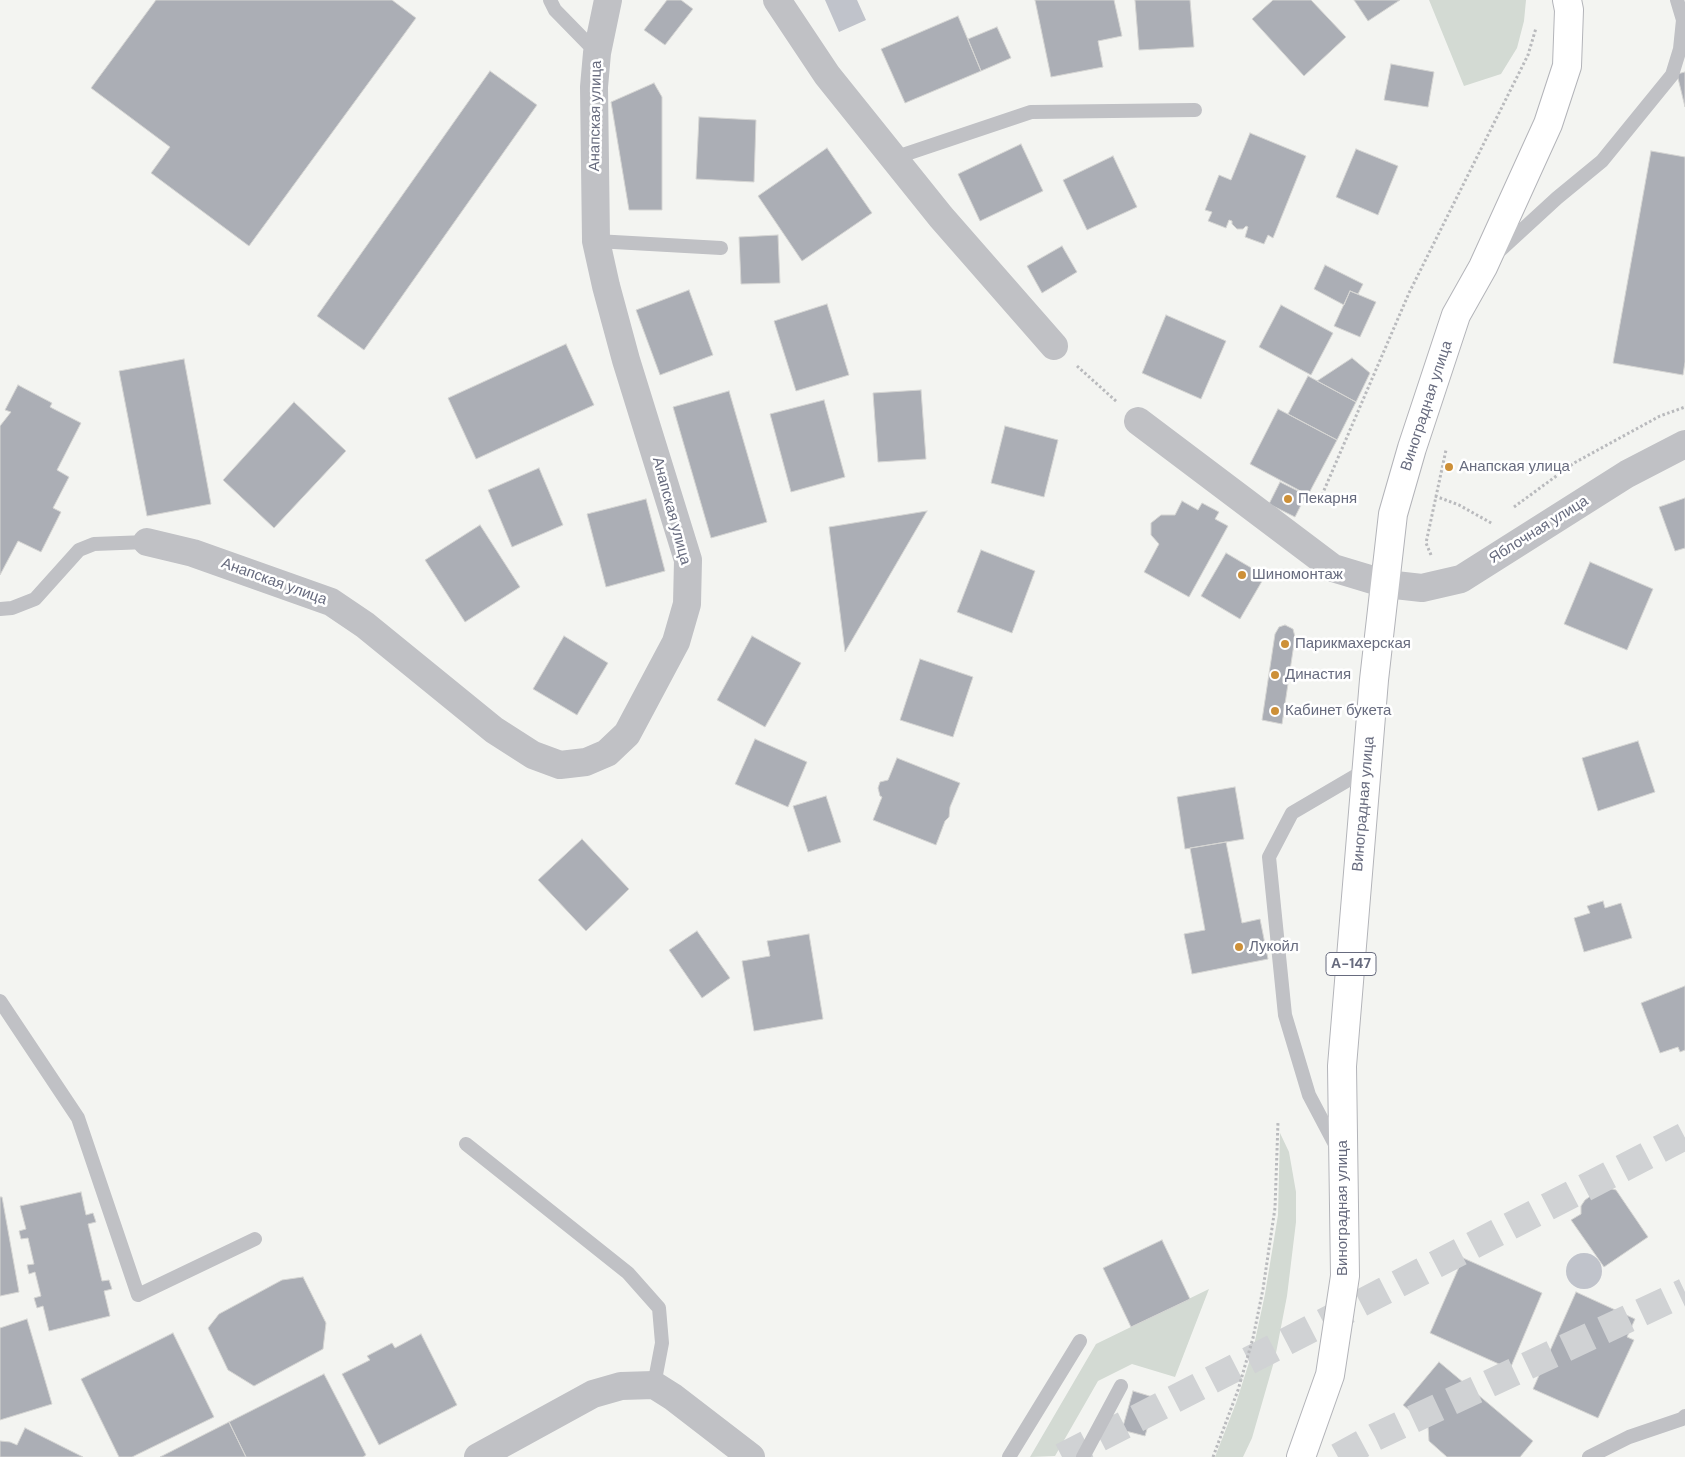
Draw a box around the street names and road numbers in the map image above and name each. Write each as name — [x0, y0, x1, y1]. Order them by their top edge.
street label: Анапская улица — [586, 60, 606, 172]
street label: Виноградная улица — [1397, 339, 1457, 473]
street label: Анапская улица — [648, 455, 694, 567]
street label: Яблочная улица — [1486, 492, 1592, 568]
street label: Анапская улица — [219, 555, 329, 609]
street label: Виноградная улица — [1349, 736, 1379, 872]
road number: А-147 — [1326, 952, 1376, 976]
street label: Виноградная улица — [1334, 1140, 1352, 1276]

